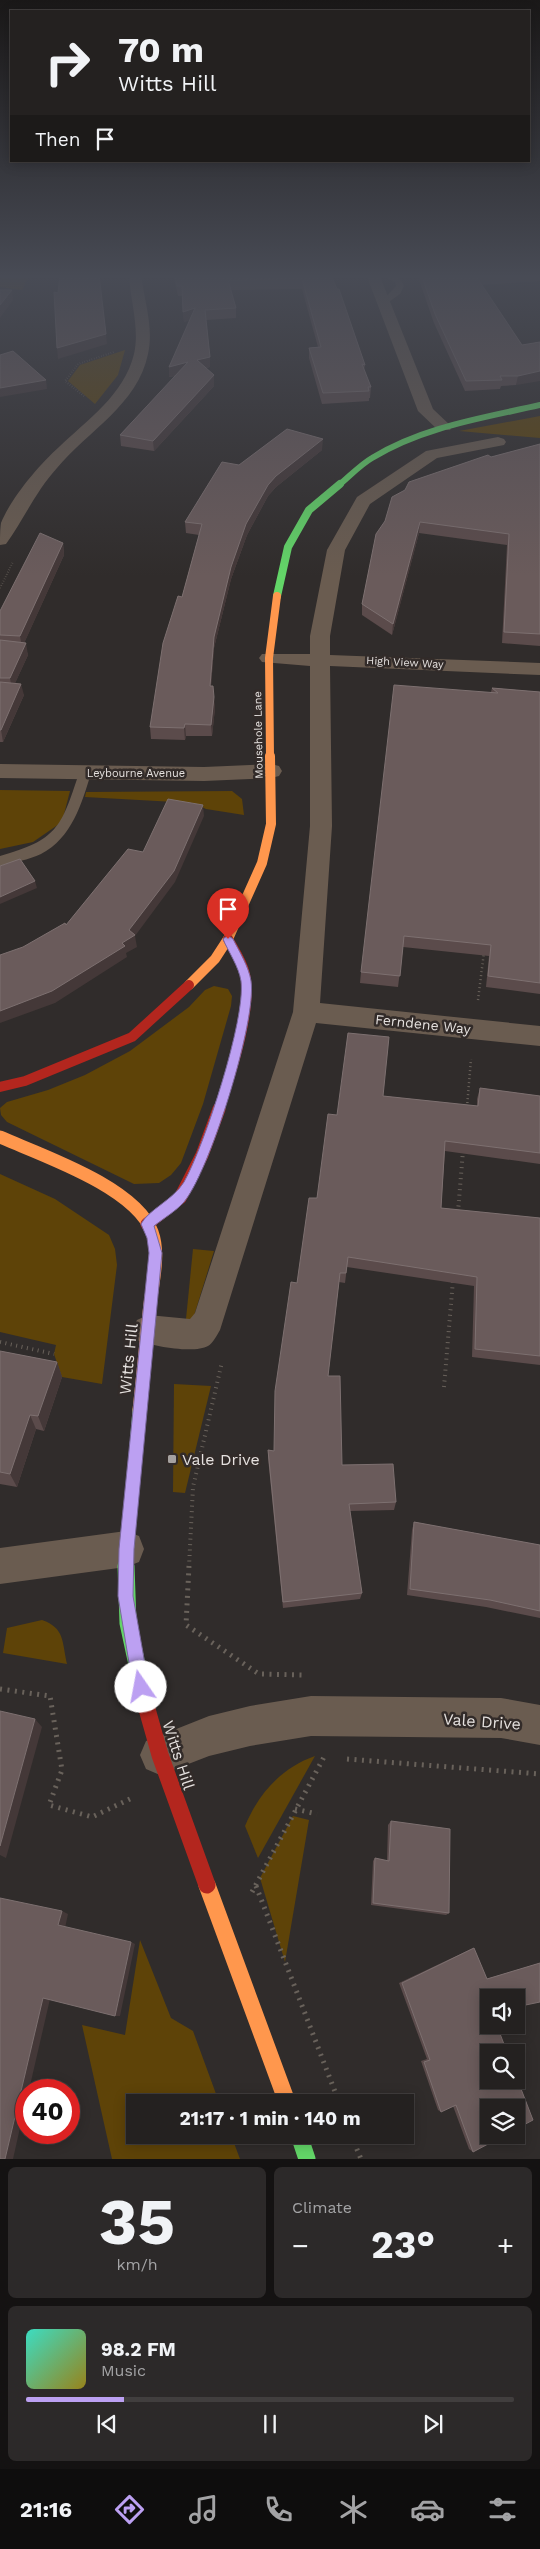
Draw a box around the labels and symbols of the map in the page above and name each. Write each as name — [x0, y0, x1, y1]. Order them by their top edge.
street label: High View Way — [366, 654, 444, 671]
street label: Mousehole Lane — [251, 691, 266, 779]
street label: Leybourne Avenue — [87, 767, 185, 780]
pin — [207, 888, 249, 939]
street label: Ferndene Way — [374, 1011, 472, 1037]
street label: Witts Hill — [115, 1322, 142, 1396]
place label: Vale Drive — [182, 1450, 260, 1469]
marker: Vale Drive — [166, 1453, 178, 1465]
position arrow — [114, 1660, 166, 1712]
street label: Vale Drive — [442, 1709, 521, 1734]
street label: Witts Hill — [158, 1718, 199, 1792]
speed limit sign: 40 — [15, 2079, 80, 2144]

